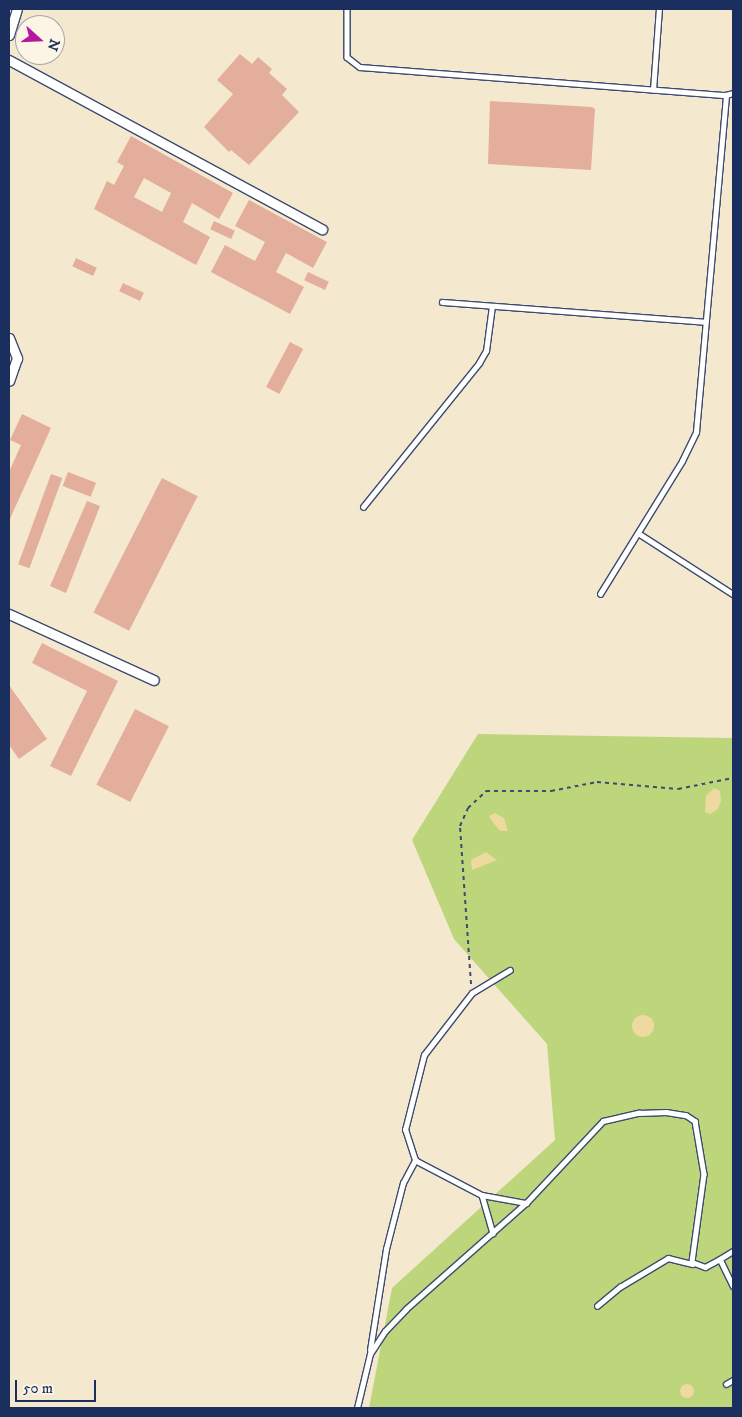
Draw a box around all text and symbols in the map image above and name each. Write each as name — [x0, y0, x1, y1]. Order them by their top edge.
north arrow — [15, 15, 65, 65]
text: N — [43, 36, 64, 53]
scale bar — [18, 1370, 99, 1402]
text: 50 m — [23, 1379, 53, 1398]

